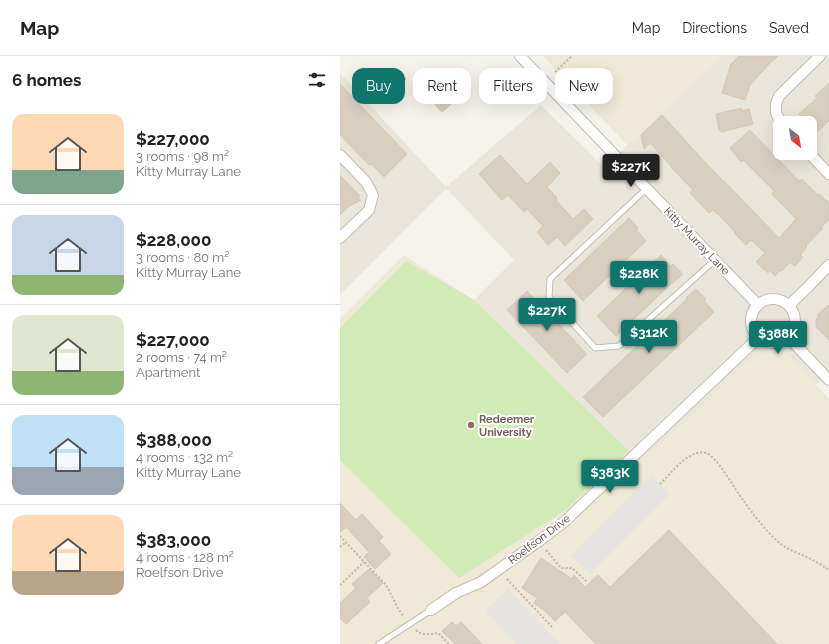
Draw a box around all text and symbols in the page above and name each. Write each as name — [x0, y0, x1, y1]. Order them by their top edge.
text: Map — [20, 17, 59, 39]
text: Map — [632, 20, 660, 36]
text: Directions — [682, 20, 747, 36]
text: Saved — [769, 20, 809, 36]
chip: Buy — [352, 68, 405, 104]
chip: Rent — [413, 68, 471, 104]
chip: Filters — [479, 68, 547, 104]
chip: New — [555, 68, 613, 104]
icon: filters — [306, 69, 328, 91]
text: 6 homes — [12, 70, 81, 90]
north arrow — [773, 116, 817, 160]
map controls — [773, 116, 817, 160]
text: $227,000 — [136, 129, 210, 149]
icon: home — [44, 130, 92, 178]
text: 3 rooms · 98 m² — [136, 149, 229, 164]
pin: $227K — [603, 154, 659, 188]
text: $227K — [612, 159, 650, 174]
text: Kitty Murray Lane — [136, 164, 241, 179]
street label: Kitty Murray Lane — [661, 205, 733, 278]
text: $228,000 — [136, 230, 211, 250]
icon: home — [44, 231, 92, 279]
text: 3 rooms · 80 m² — [136, 250, 229, 265]
pin: $228K — [611, 261, 667, 295]
text: Kitty Murray Lane — [136, 265, 241, 280]
text: $228K — [619, 266, 659, 281]
pin: $227K — [519, 298, 575, 332]
text: $227K — [528, 303, 566, 318]
pin: $312K — [621, 320, 677, 354]
pin: $388K — [750, 321, 806, 355]
text: $312K — [630, 325, 668, 340]
text: $388K — [758, 326, 798, 341]
text: $227,000 — [136, 330, 210, 350]
icon: home — [44, 331, 92, 379]
text: 2 rooms · 74 m² — [136, 350, 227, 365]
text: Apartment — [136, 365, 200, 380]
place label: Redeemer University — [479, 413, 535, 439]
marker: Redeemer University — [466, 420, 476, 430]
text: $388,000 — [136, 430, 212, 450]
icon: home — [44, 431, 92, 479]
text: 4 rooms · 132 m² — [136, 450, 233, 465]
pin: $383K — [582, 460, 638, 494]
text: Kitty Murray Lane — [136, 465, 241, 480]
text: $383K — [590, 465, 630, 480]
street label: Roelfson Drive — [506, 512, 573, 567]
text: $383,000 — [136, 530, 211, 550]
icon: home — [44, 531, 92, 579]
text: 4 rooms · 128 m² — [136, 550, 234, 565]
text: Roelfson Drive — [136, 565, 223, 580]

